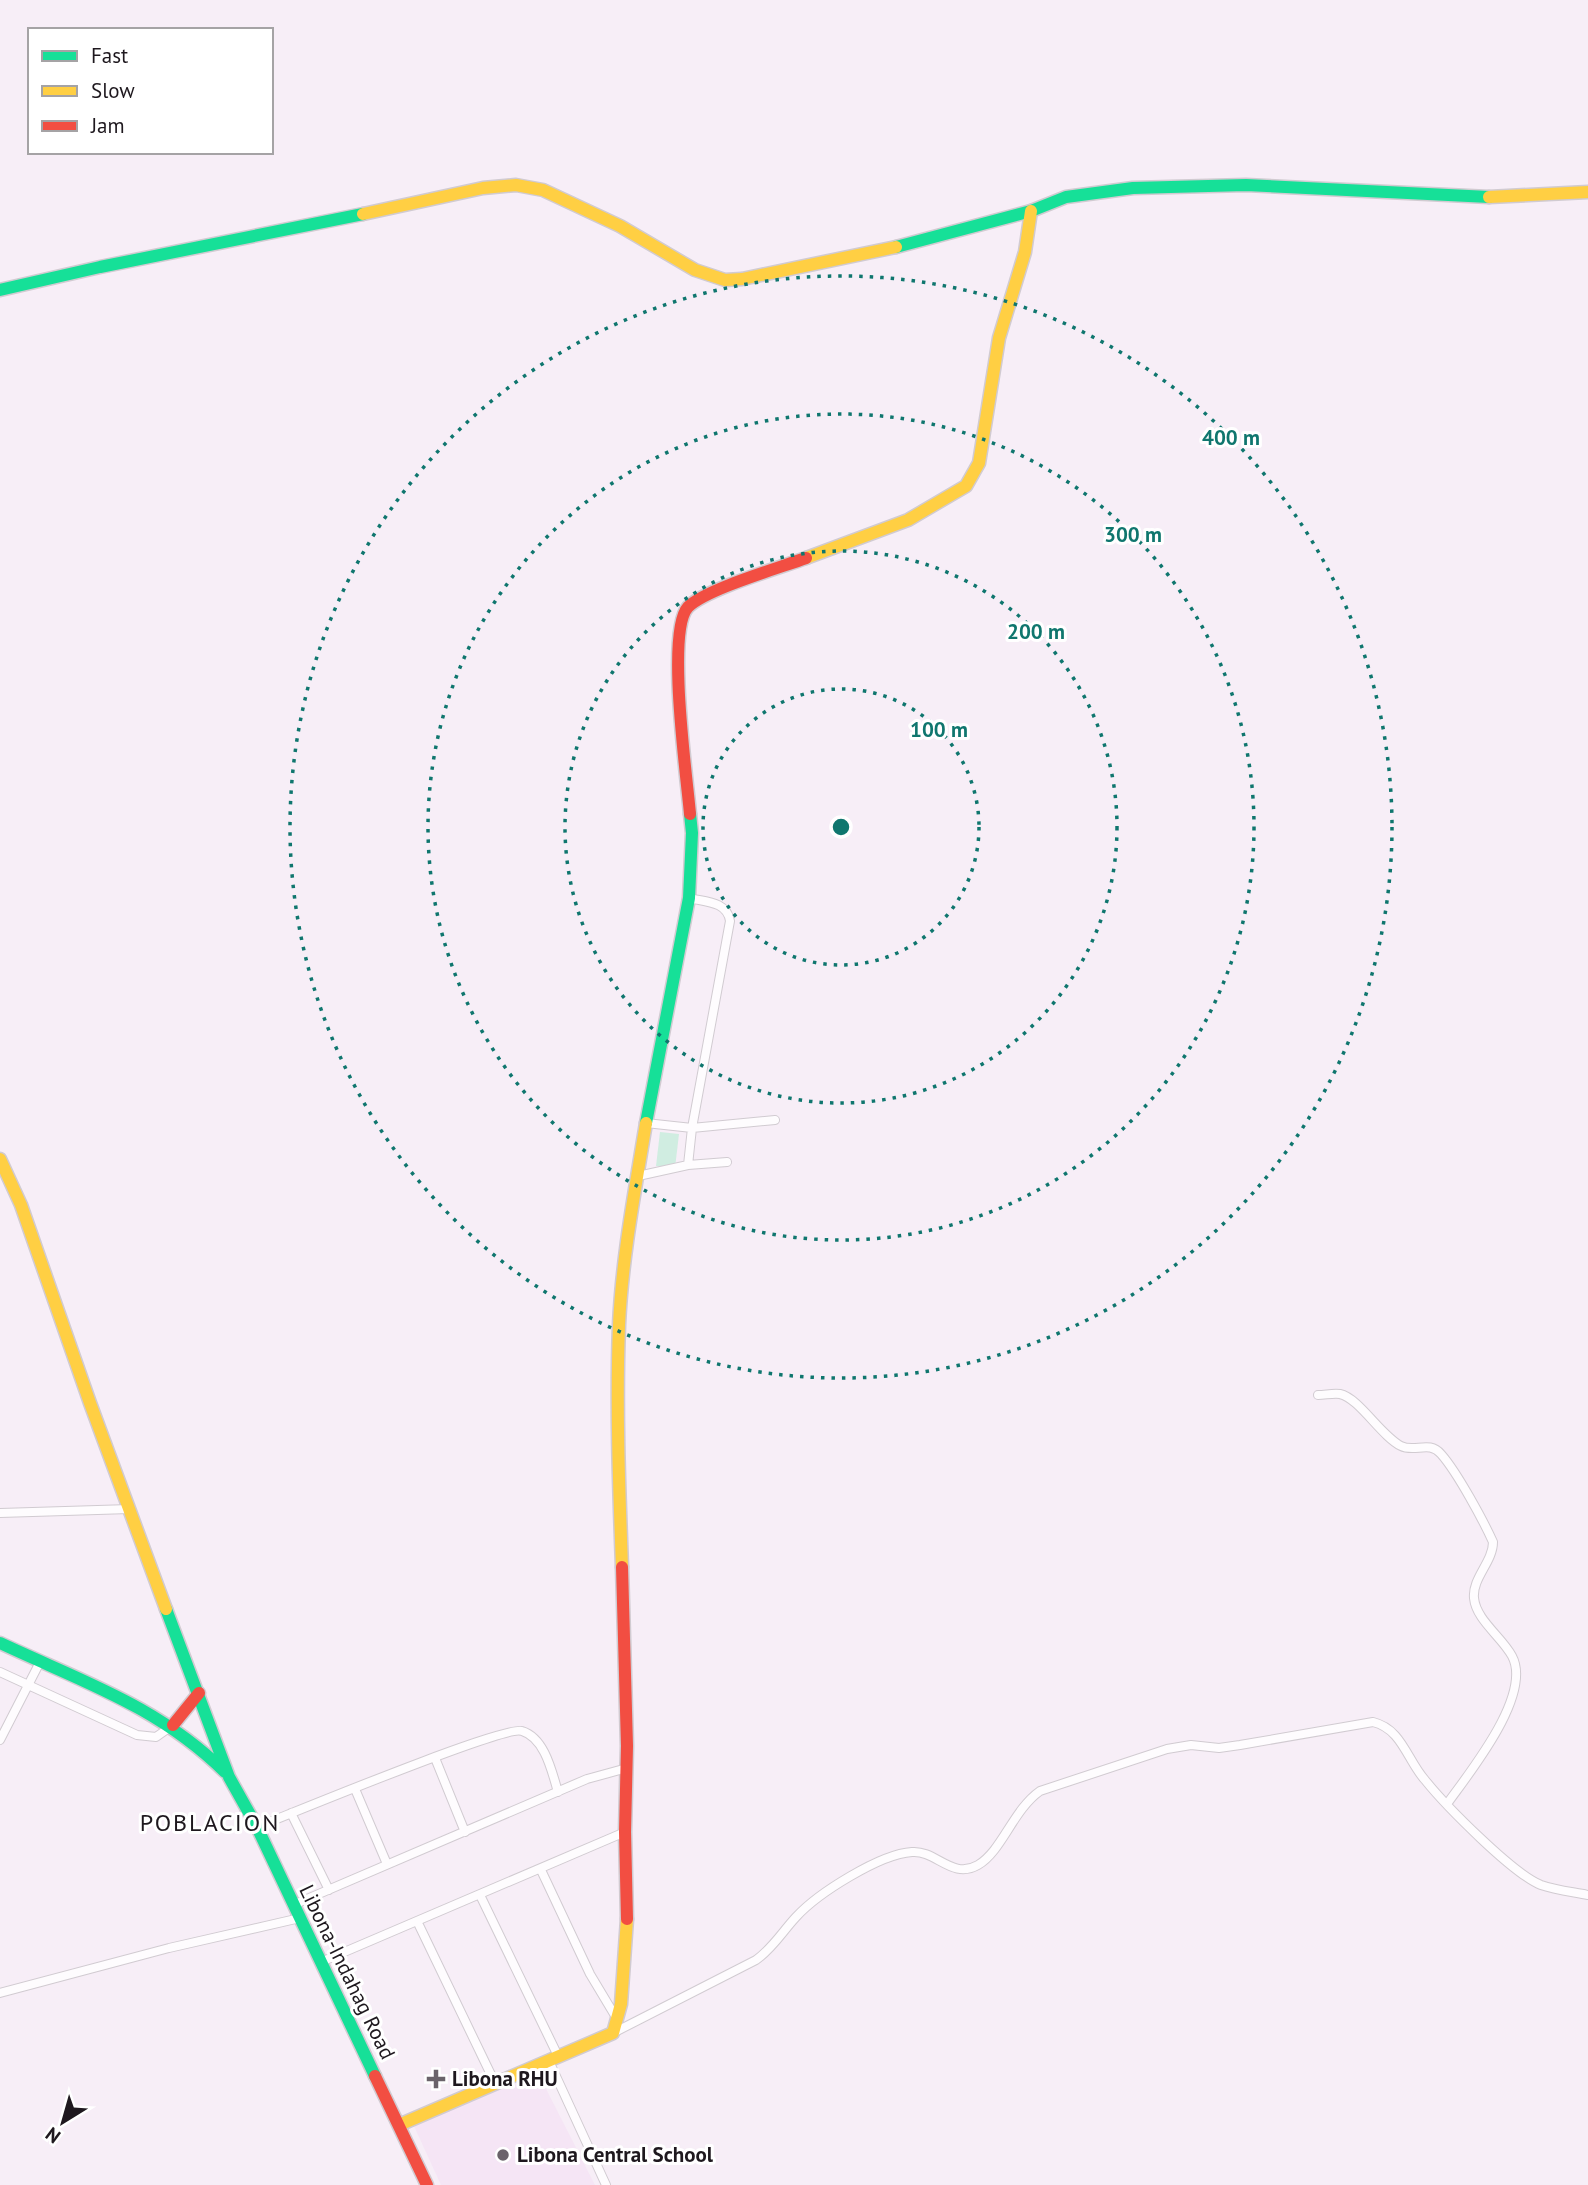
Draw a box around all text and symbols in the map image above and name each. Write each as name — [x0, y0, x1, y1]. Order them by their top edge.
legend — [28, 28, 273, 154]
text: Fast — [91, 42, 128, 69]
text: Slow — [91, 77, 135, 104]
text: Jam — [90, 112, 125, 139]
text: 400 m — [1202, 424, 1260, 451]
text: 300 m — [1104, 521, 1162, 548]
text: 200 m — [1007, 618, 1065, 645]
text: 100 m — [910, 716, 968, 743]
centre of rings — [829, 815, 853, 839]
district label: POBLACION — [140, 1807, 280, 1838]
street label: Libona-Indahag Road — [293, 1880, 401, 2064]
place label: Libona RHU — [452, 2065, 558, 2092]
marker: Libona RHU — [426, 2069, 446, 2089]
north arrow — [28, 2087, 98, 2157]
text: N — [41, 2122, 65, 2149]
place label: Libona Central School — [517, 2141, 714, 2168]
marker: Libona Central School — [495, 2147, 511, 2163]

